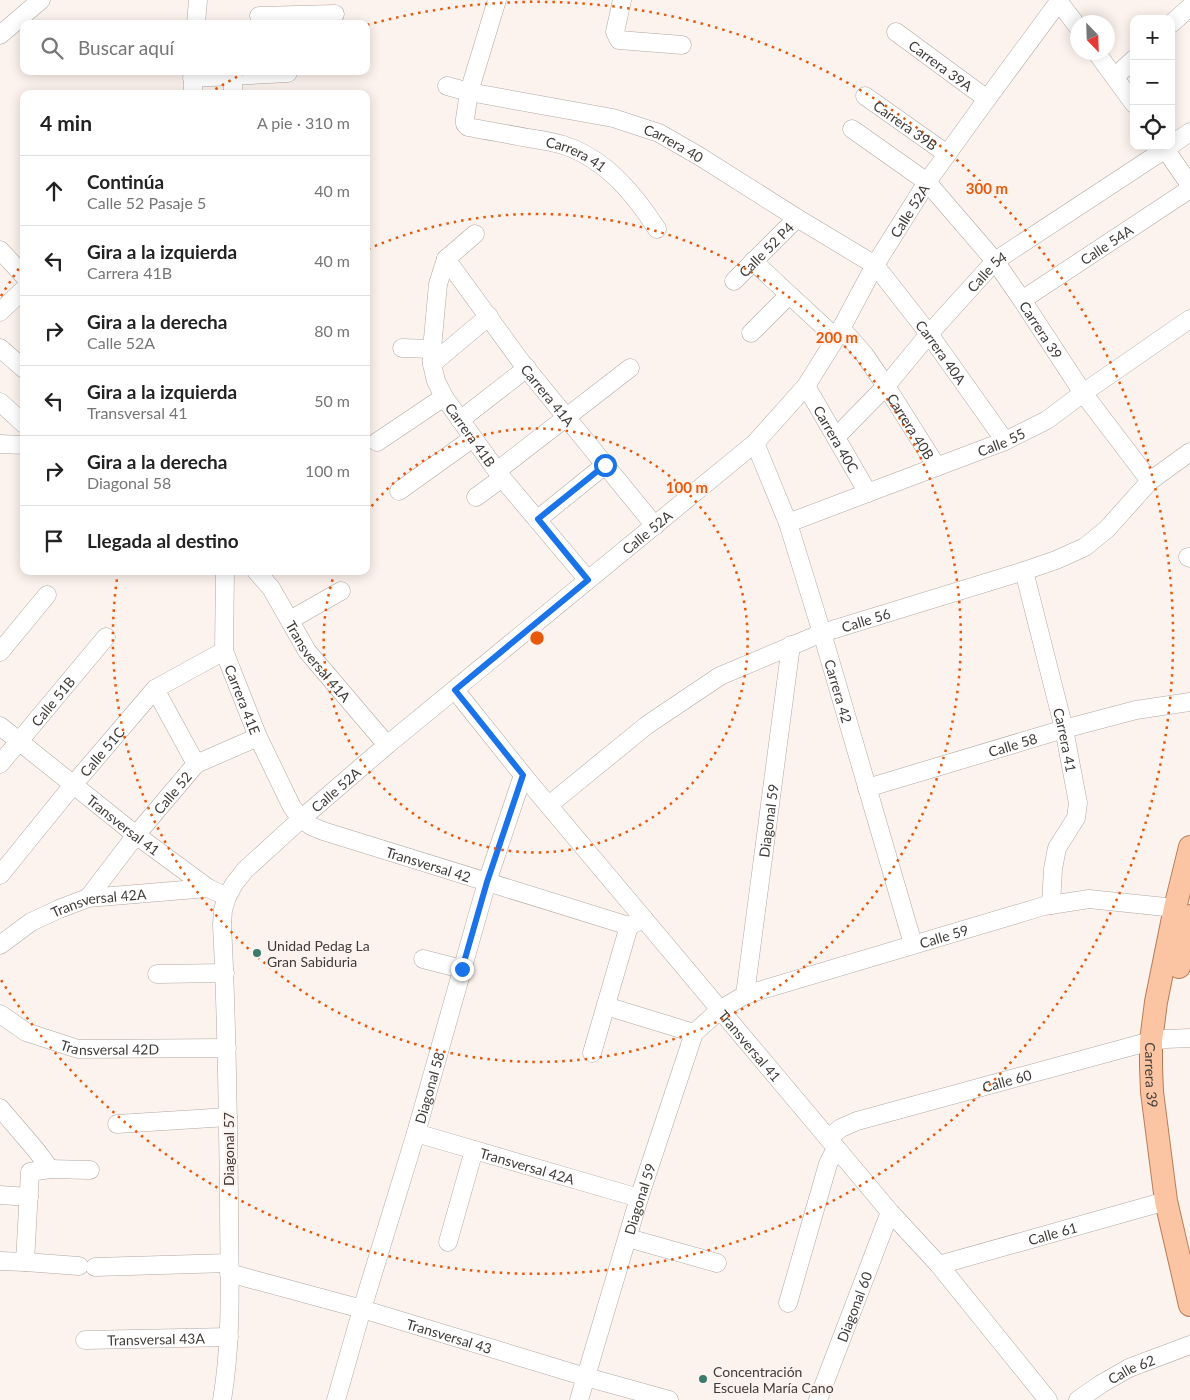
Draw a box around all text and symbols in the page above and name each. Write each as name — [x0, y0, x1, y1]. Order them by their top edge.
north arrow — [1070, 15, 1115, 60]
map controls — [1130, 15, 1175, 150]
button: + — [1130, 15, 1175, 60]
search box — [20, 20, 370, 75]
icon: search — [38, 34, 66, 62]
text: Buscar aquí — [78, 36, 174, 59]
street label: Carrera 39A — [906, 36, 977, 95]
button: − — [1130, 60, 1175, 105]
street label: Carrera 39B — [870, 96, 941, 153]
button: locate — [1130, 105, 1175, 150]
text: 4 min — [40, 110, 92, 135]
text: A pie · 310 m — [257, 113, 350, 132]
street label: Carrera 40 — [642, 120, 707, 165]
street label: Carrera 41 — [545, 133, 610, 175]
text: Continúa — [87, 170, 164, 193]
icon: ahead — [40, 177, 68, 205]
text: 300 m — [966, 179, 1008, 197]
street label: Calle 52A — [886, 180, 932, 240]
text: 40 m — [314, 181, 350, 200]
text: Calle 52 Pasaje 5 — [87, 193, 206, 212]
street label: Calle 52 P4 — [735, 218, 797, 280]
street label: Calle 54A — [1077, 220, 1136, 268]
text: Gira a la izquierda — [87, 240, 237, 263]
icon: left — [40, 247, 68, 275]
street label: Calle 54 — [963, 247, 1010, 295]
text: 40 m — [314, 251, 350, 270]
text: Carrera 41B — [87, 263, 172, 282]
street label: Carrera 39 — [1016, 298, 1067, 362]
text: Gira a la derecha — [87, 310, 227, 333]
street label: Carrera 40A — [913, 316, 970, 388]
icon: right — [40, 317, 68, 345]
text: 80 m — [314, 321, 350, 340]
text: 200 m — [816, 328, 858, 346]
text: Calle 52A — [87, 333, 155, 352]
street label: Carrera 41A — [518, 361, 579, 430]
text: Gira a la izquierda — [87, 380, 237, 403]
icon: left — [40, 387, 68, 415]
street label: Carrera 40B — [884, 390, 938, 462]
text: 50 m — [314, 391, 350, 410]
street label: Carrera 41B — [442, 399, 499, 470]
street label: Carrera 40C — [810, 402, 863, 476]
text: Transversal 41 — [87, 403, 188, 422]
street label: Calle 55 — [975, 424, 1028, 459]
text: Gira a la derecha — [87, 450, 227, 473]
route start — [594, 454, 617, 477]
icon: right — [40, 457, 68, 485]
text: 100 m — [305, 461, 350, 480]
text: Diagonal 58 — [87, 473, 171, 492]
text: 100 m — [666, 478, 708, 496]
street label: Calle 52A — [618, 506, 676, 557]
icon: arrive — [40, 527, 68, 555]
text: Llegada al destino — [87, 529, 239, 552]
street label: Calle 56 — [839, 604, 892, 635]
street label: Transversal 41A — [283, 617, 355, 705]
centre of rings — [528, 629, 546, 647]
street label: Carrera 42 — [822, 657, 856, 725]
street label: Carrera 41E — [222, 662, 265, 737]
street label: Calle 51B — [27, 673, 78, 729]
street label: Carrera 41 — [1050, 706, 1080, 774]
street label: Calle 51C — [76, 723, 128, 780]
street label: Calle 58 — [986, 729, 1039, 760]
street label: Calle 52A — [307, 763, 364, 815]
street label: Calle 52 — [149, 768, 195, 817]
street label: Diagonal 59 — [755, 783, 781, 858]
street label: Transversal 41 — [84, 791, 163, 858]
street label: Transversal 42 — [384, 843, 473, 885]
street label: Transversal 42A — [48, 885, 147, 920]
street label: Calle 59 — [917, 921, 970, 951]
place label: Unidad Pedag La Gran Sabiduria — [267, 937, 370, 970]
marker: Unidad Pedag La Gran Sabiduria — [251, 947, 263, 959]
route end — [451, 958, 474, 981]
street label: Transversal 41 — [715, 1006, 785, 1085]
street label: Transversal 42D — [58, 1035, 159, 1057]
street label: Carrera 39 — [1142, 1042, 1162, 1109]
street label: Diagonal 58 — [411, 1050, 447, 1125]
street label: Calle 60 — [980, 1065, 1033, 1095]
street label: Diagonal 57 — [220, 1112, 237, 1186]
street label: Transversal 42A — [478, 1144, 577, 1187]
street label: Diagonal 59 — [620, 1161, 659, 1237]
street label: Calle 61 — [1026, 1218, 1079, 1248]
street label: Diagonal 60 — [833, 1269, 875, 1344]
street label: Transversal 43 — [405, 1315, 494, 1356]
street label: Transversal 43A — [107, 1329, 205, 1348]
street label: Calle 62 — [1104, 1351, 1157, 1387]
place label: Concentración Escuela María Cano — [713, 1363, 834, 1396]
marker: Concentración Escuela María Cano — [697, 1373, 709, 1385]

